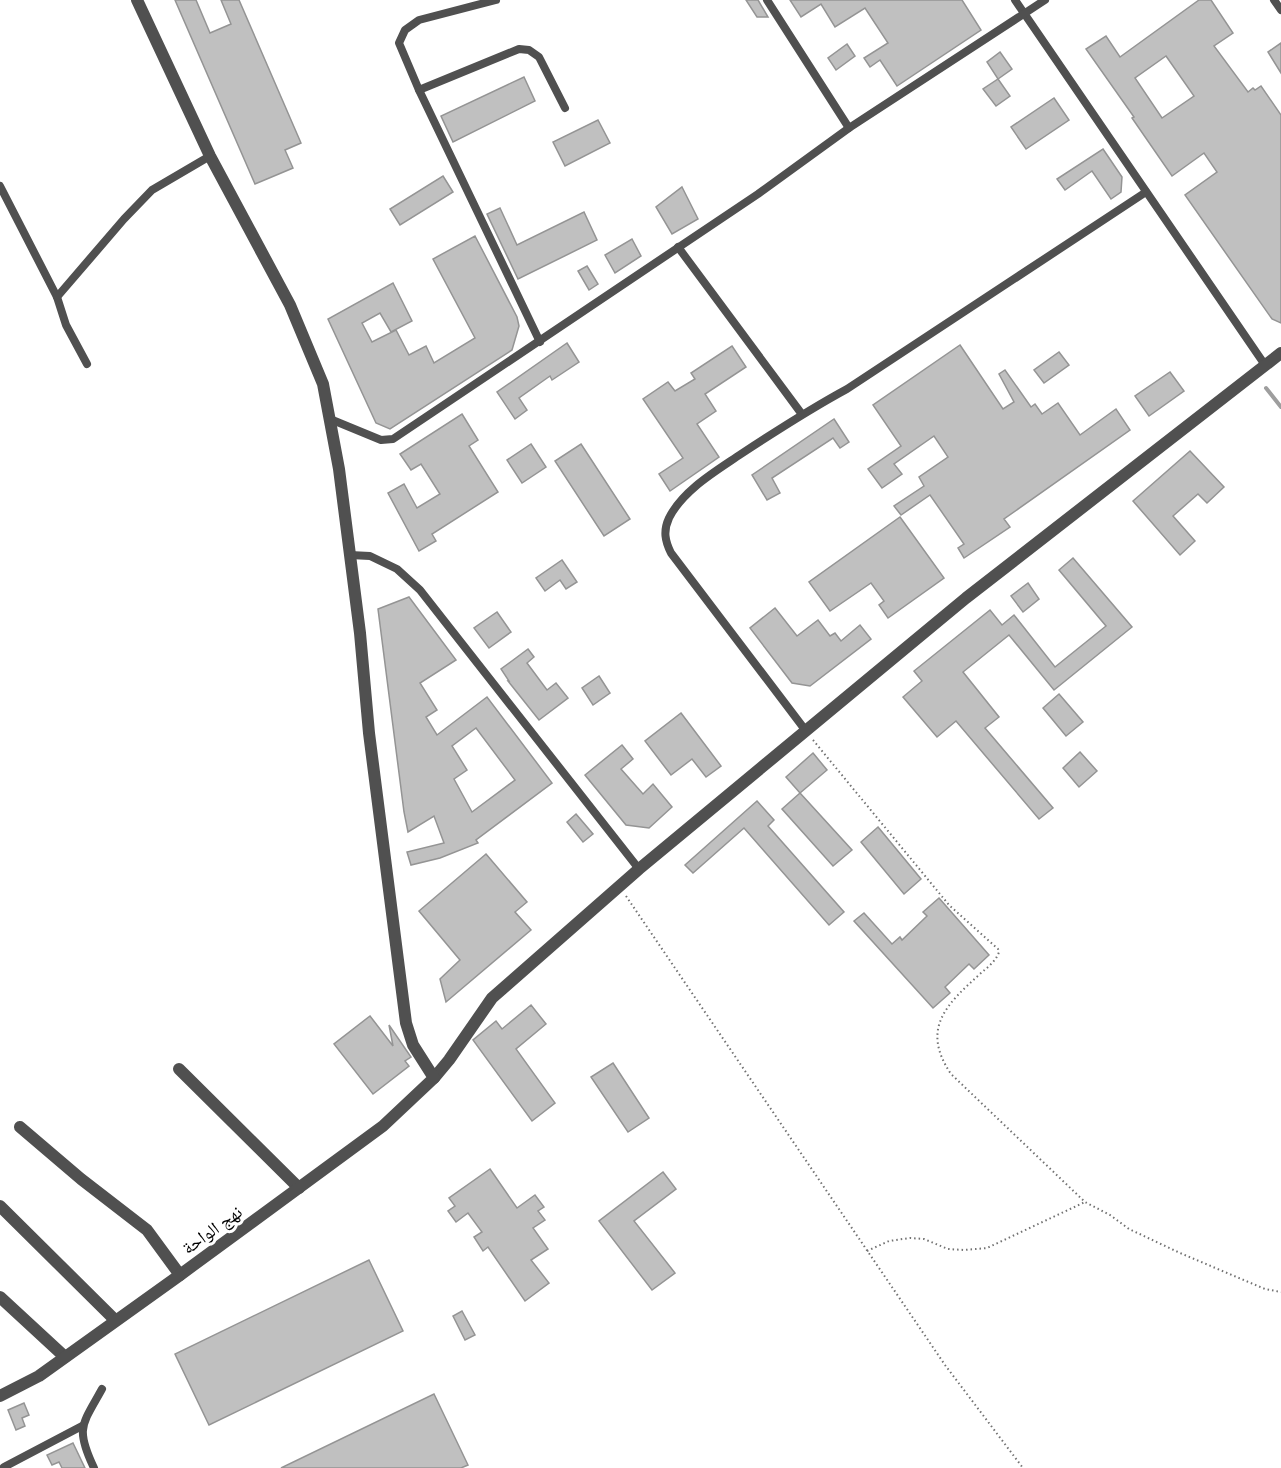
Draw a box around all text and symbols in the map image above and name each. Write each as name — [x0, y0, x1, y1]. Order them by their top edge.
street label: نهج الواحة — [176, 1199, 247, 1260]

